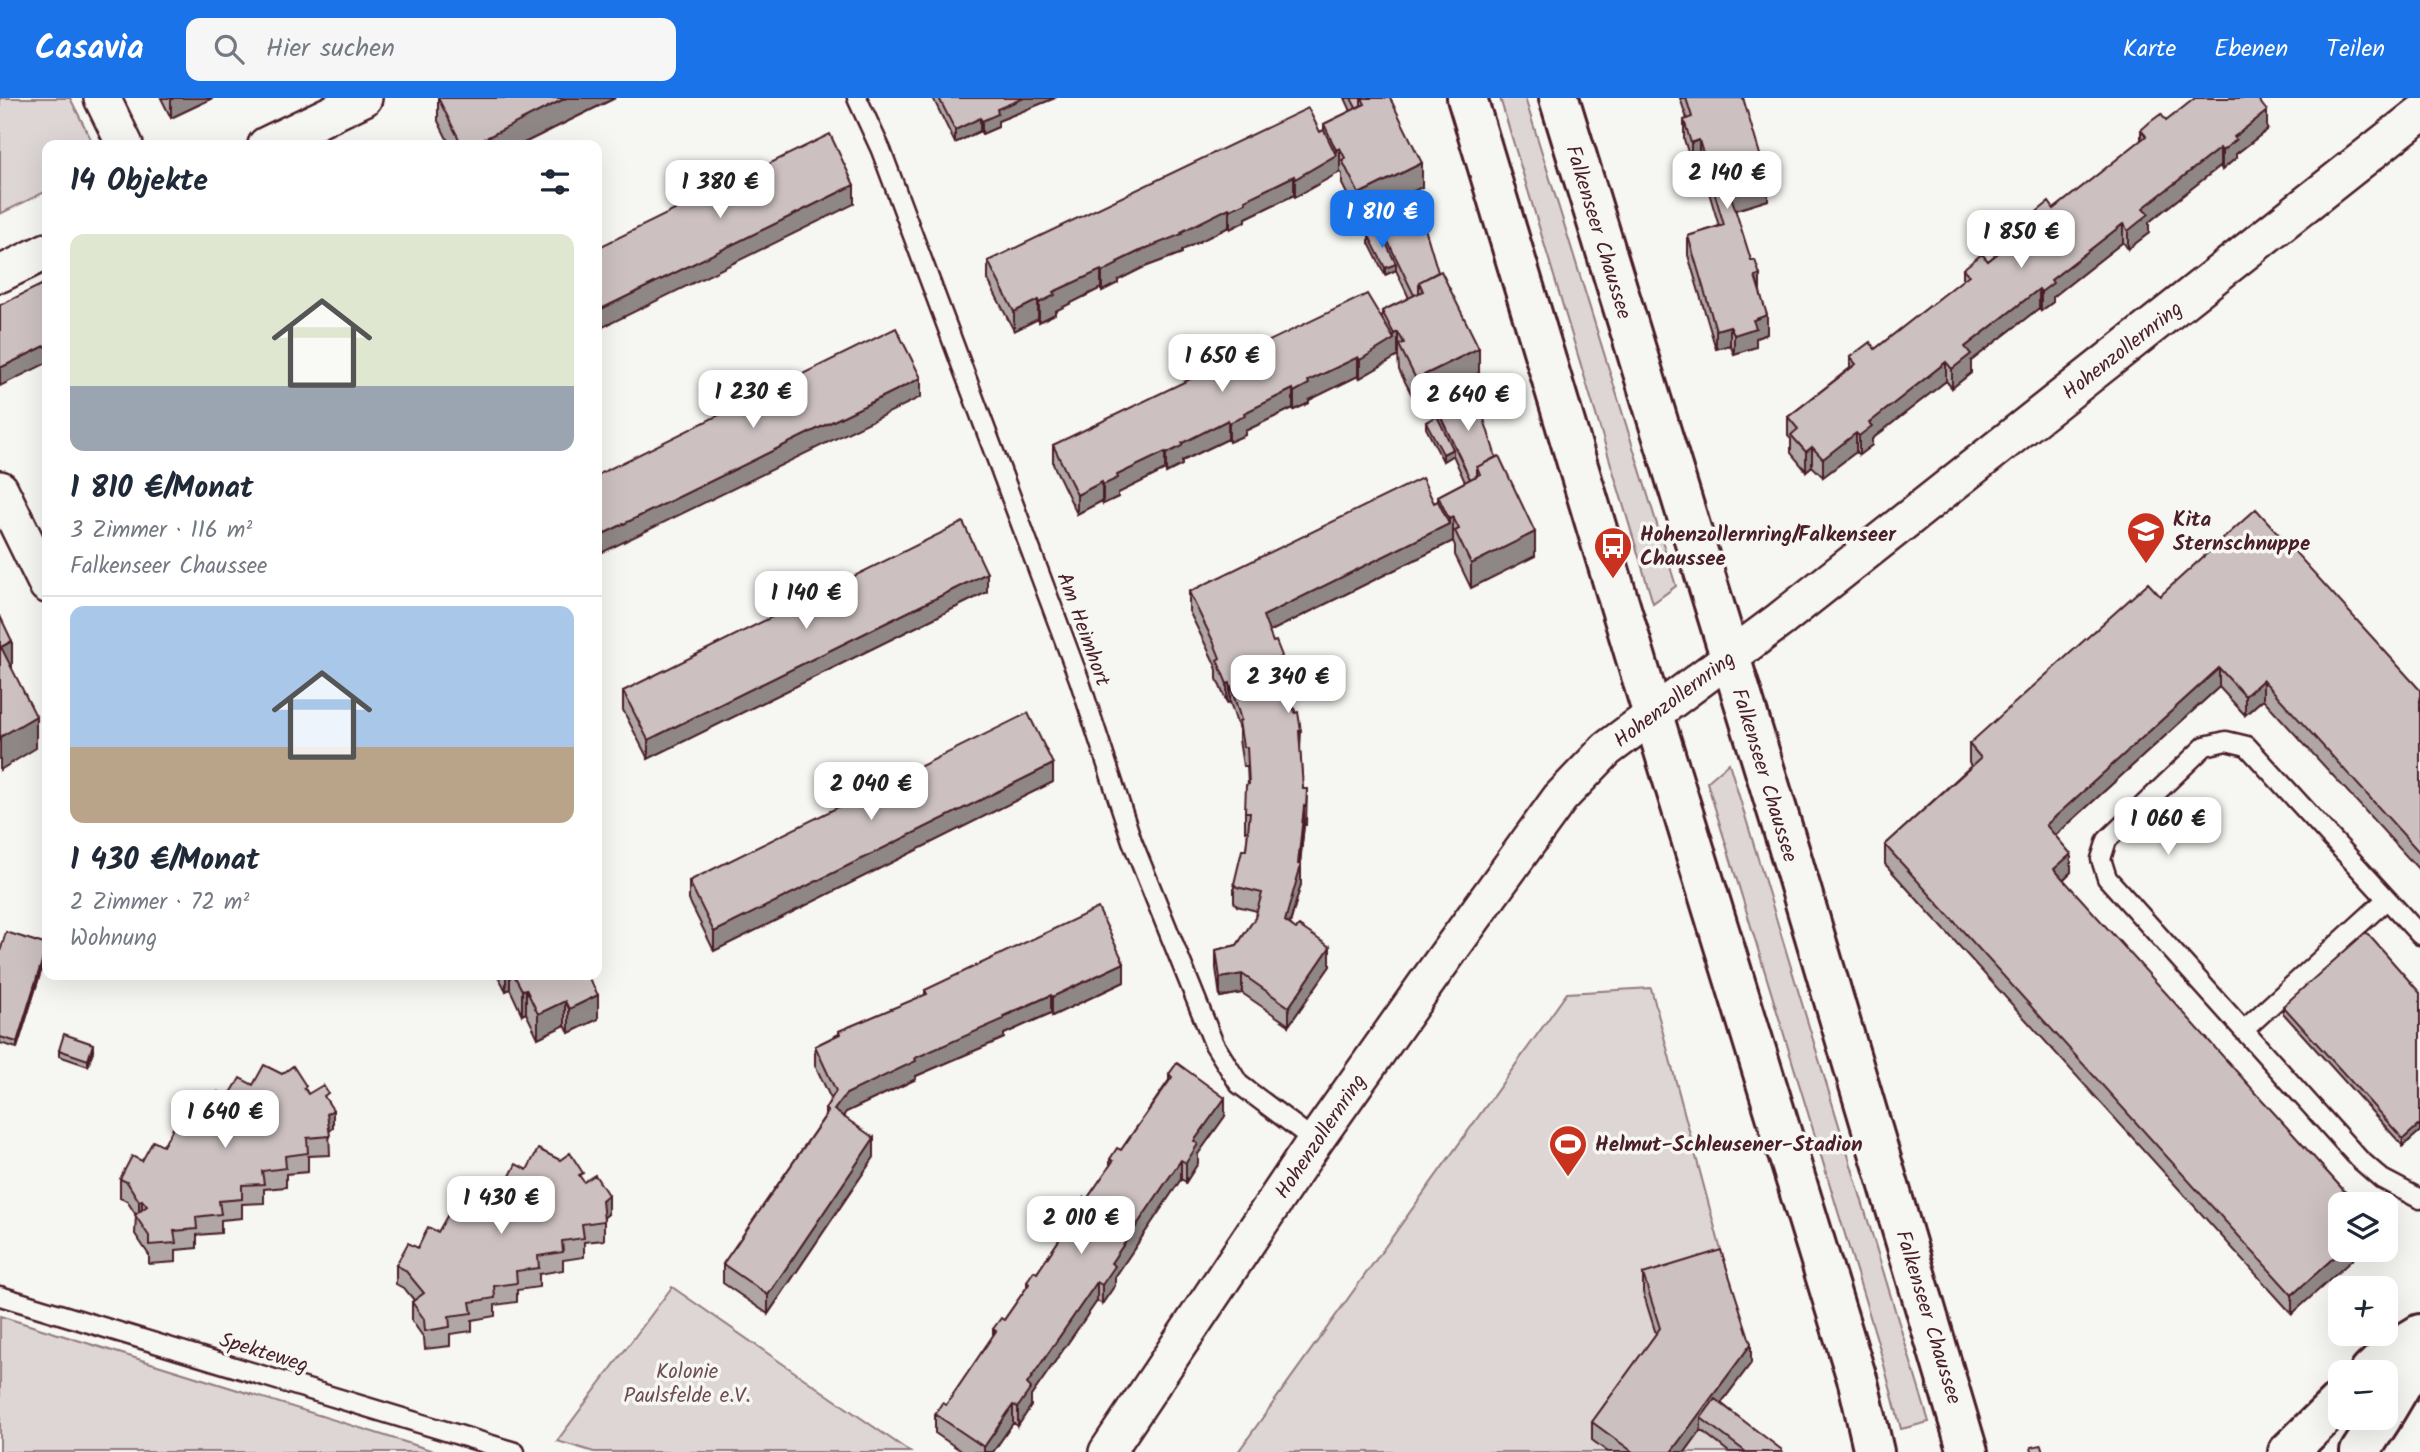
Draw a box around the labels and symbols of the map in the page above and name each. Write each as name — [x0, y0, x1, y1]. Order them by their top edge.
street label: Falkenseer Chaussee — [1555, 141, 1640, 324]
pin: 2 140 € — [1662, 152, 1792, 211]
pin: 1 380 € — [655, 160, 785, 220]
pin: 1 810 € — [1317, 190, 1447, 250]
pin: 1 850 € — [1956, 211, 2086, 270]
street label: Hohenzollernring — [2056, 293, 2190, 409]
pin: 1 650 € — [1157, 334, 1287, 394]
pin: 1 230 € — [688, 370, 818, 430]
pin: 2 640 € — [1403, 374, 1533, 433]
place label: Kita Sternschnuppe — [2173, 504, 2310, 561]
school or university icon: Kita Sternschnuppe — [2125, 510, 2167, 565]
place label: Hohenzollernring/Falkenseer Chaussee — [1640, 519, 1897, 576]
bus stop icon: Hohenzollernring/Falkenseer Chaussee — [1592, 525, 1634, 580]
street label: Am Heimhort — [1047, 568, 1119, 692]
pin: 1 140 € — [741, 572, 871, 631]
street label: Hohenzollernring — [1607, 643, 1743, 757]
pin: 2 340 € — [1223, 656, 1353, 715]
street label: Falkenseer Chaussee — [1721, 684, 1806, 867]
pin: 2 040 € — [806, 762, 936, 822]
pin: 1 060 € — [2103, 798, 2233, 857]
street label: Hohenzollernring — [1267, 1067, 1376, 1206]
pin: 1 640 € — [160, 1090, 290, 1150]
sports icon: Helmut-Schleusener-Stadion — [1547, 1123, 1589, 1178]
place label: Helmut-Schleusener-Stadion — [1595, 1129, 1863, 1162]
pin: 1 430 € — [436, 1176, 566, 1236]
pin: 2 010 € — [1016, 1196, 1146, 1256]
street label: Falkenseer Chaussee — [1885, 1226, 1970, 1409]
street label: Spekteweg — [215, 1324, 312, 1383]
park label: Kolonie Paulsfelde e.V. — [624, 1356, 750, 1413]

